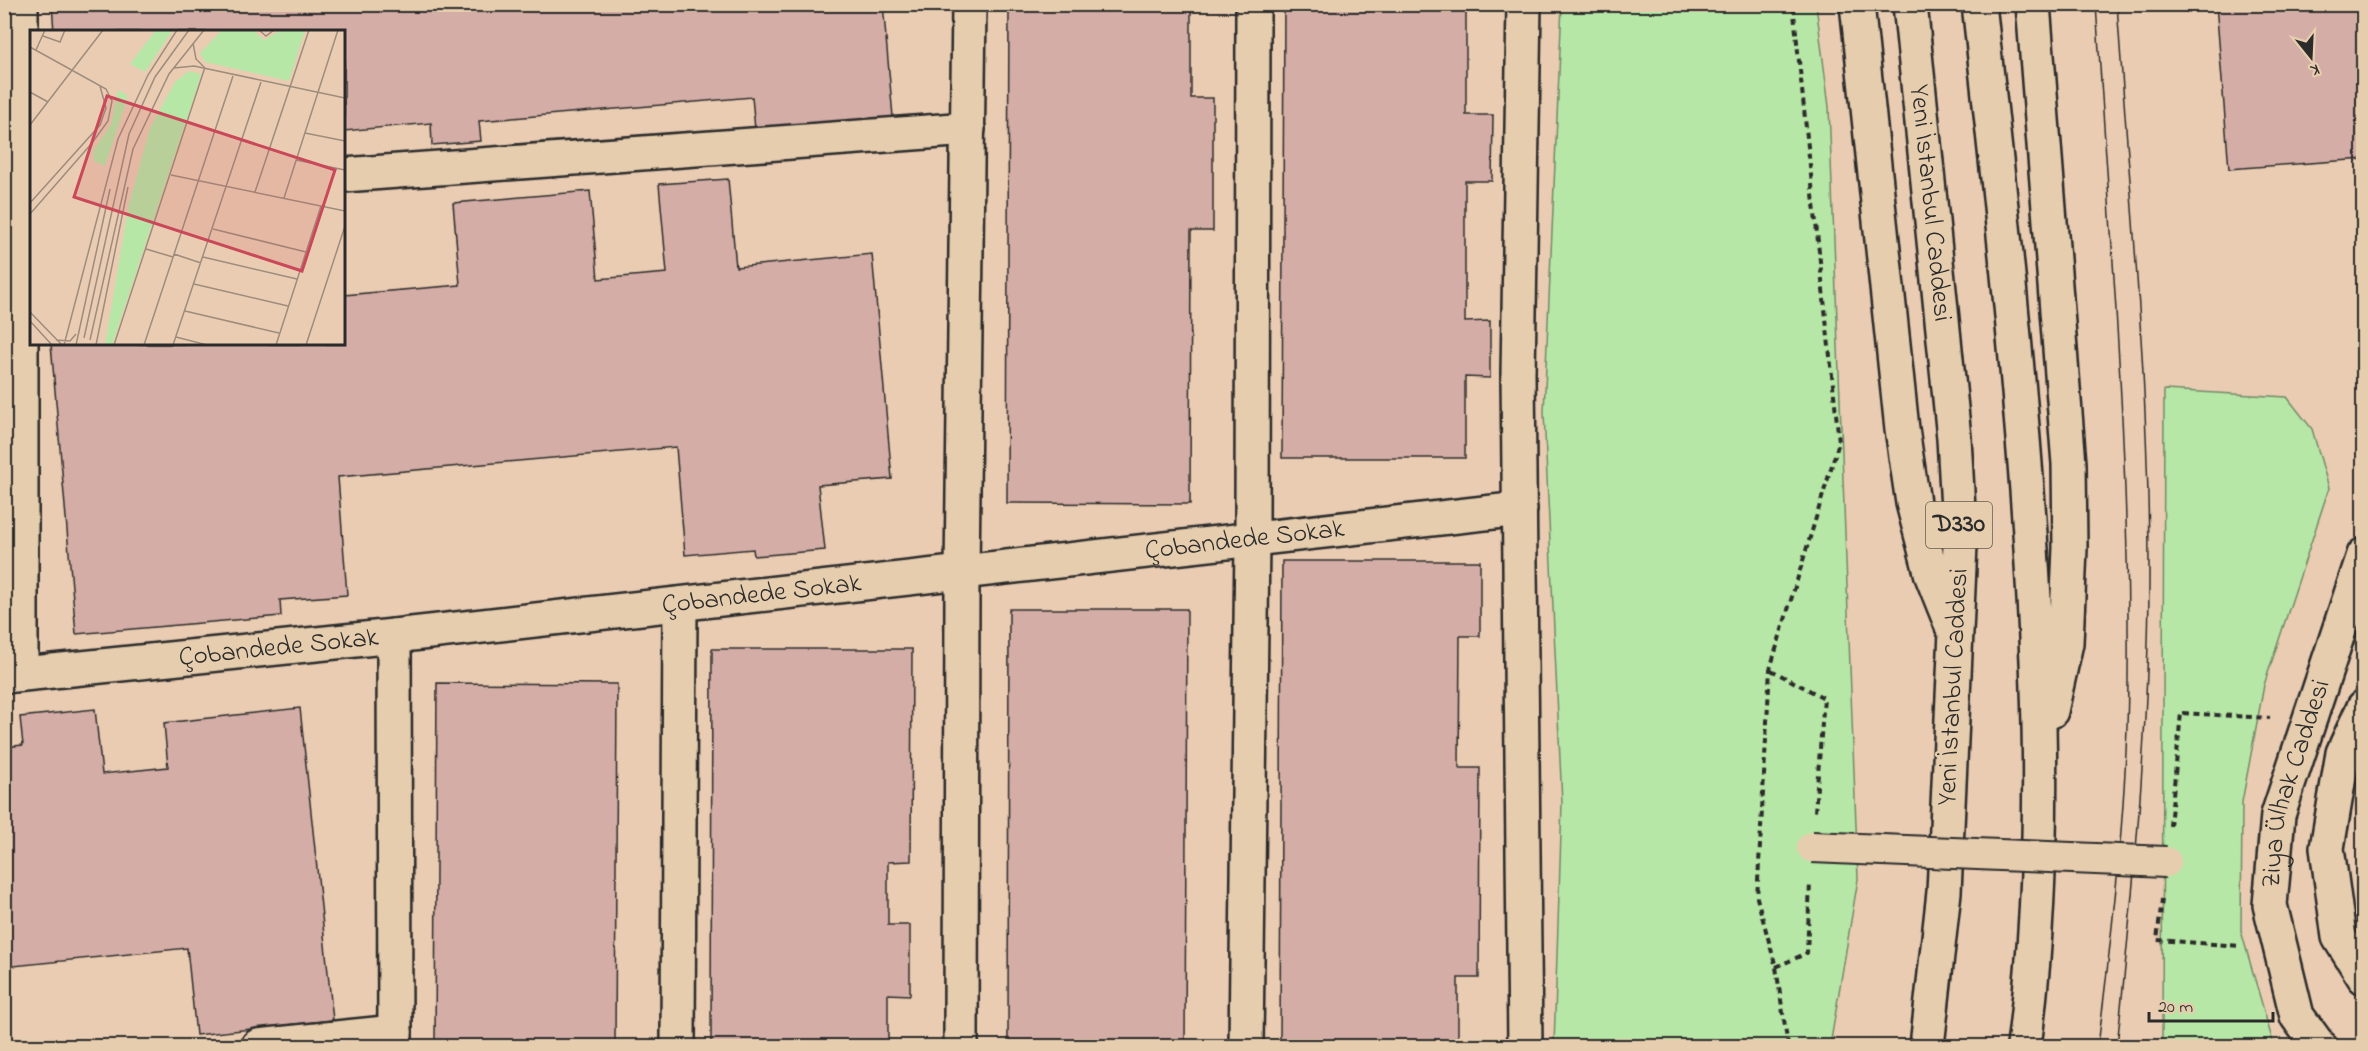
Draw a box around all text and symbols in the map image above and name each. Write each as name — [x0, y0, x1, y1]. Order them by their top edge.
north arrow — [2281, 27, 2341, 87]
inset map — [30, 30, 345, 345]
text: K — [2306, 57, 2322, 82]
street label: Yeni İstanbul Caddesi — [1899, 83, 1962, 323]
road number: D330 — [1926, 502, 1992, 548]
street label: Çobandede Sokak — [1143, 509, 1346, 571]
street label: Çobandede Sokak — [660, 564, 864, 625]
street label: Yeni İstanbul Caddesi — [1928, 567, 1980, 807]
street label: Çobandede Sokak — [177, 618, 380, 677]
street label: Ziya Ülhak Caddesi — [2252, 674, 2341, 890]
scale bar — [2149, 985, 2274, 1023]
text: 20 m — [2158, 995, 2193, 1021]

